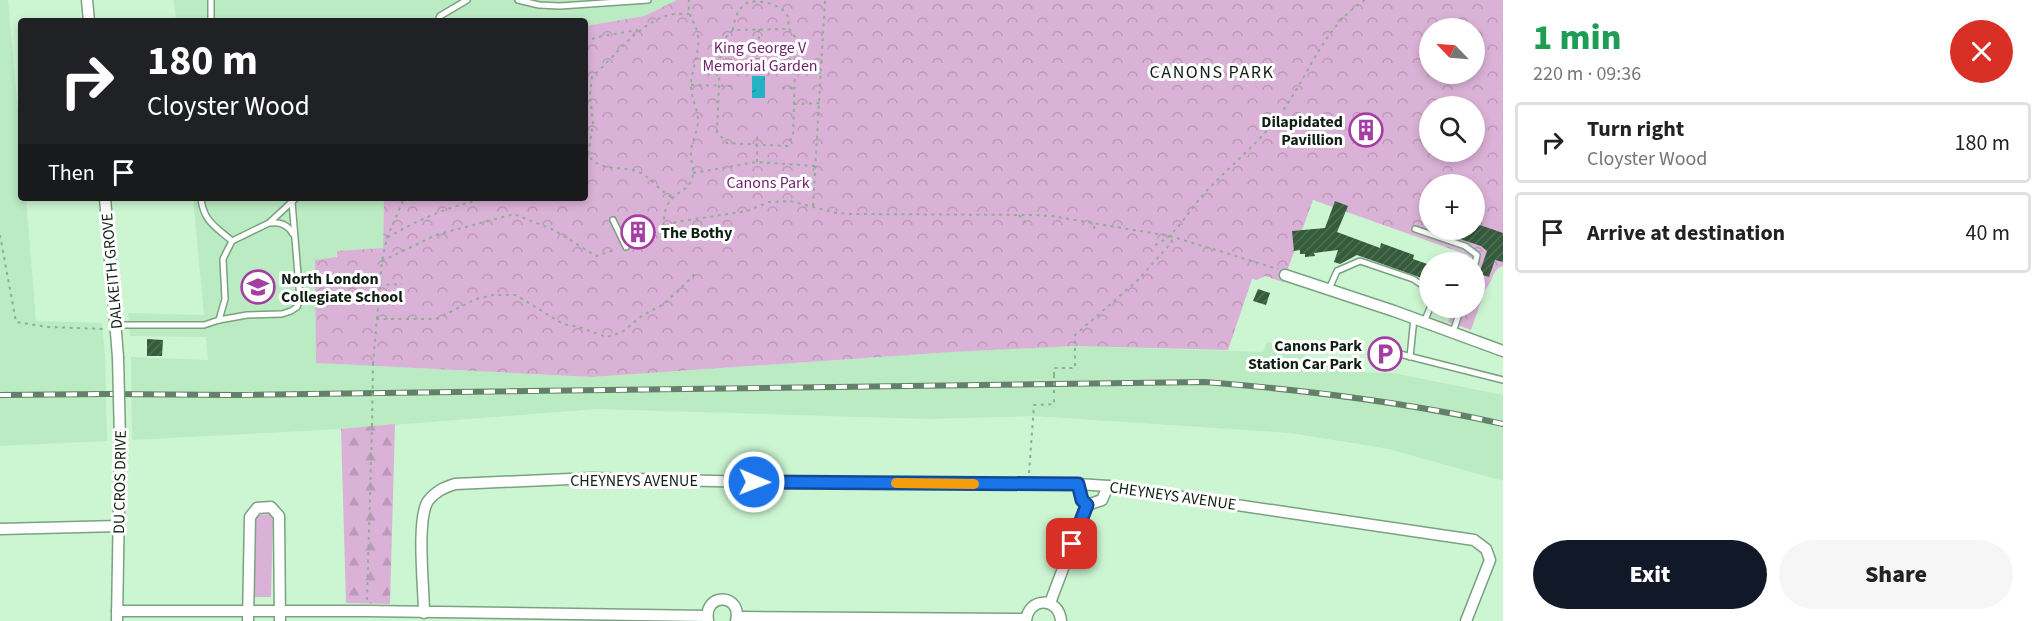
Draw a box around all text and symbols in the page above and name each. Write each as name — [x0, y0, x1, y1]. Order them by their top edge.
text: 1 min — [1533, 12, 1621, 63]
north arrow — [1419, 18, 1485, 84]
map controls — [1419, 18, 1485, 318]
button: close — [1950, 20, 2013, 83]
text: 180 m — [147, 31, 258, 91]
park label: King George V Memorial Garden — [702, 37, 818, 77]
icon: right — [48, 42, 126, 120]
district label: CANONS PARK — [1150, 60, 1274, 85]
text: 220 m · 09:36 — [1533, 60, 1641, 88]
text: Cloyster Wood — [147, 87, 310, 126]
button: search — [1419, 96, 1485, 162]
place label: Dilapidated Pavillion — [1261, 111, 1343, 151]
building icon: Dilapidated Pavillion — [1348, 112, 1384, 148]
text: Turn right — [1587, 113, 1684, 145]
icon: right — [1536, 126, 1569, 159]
text: 180 m — [1955, 127, 2010, 159]
text: Cloyster Wood — [1587, 145, 1707, 173]
icon: arrive — [107, 156, 140, 189]
text: Then — [48, 157, 95, 189]
park label: Canons Park — [726, 172, 810, 194]
button: + — [1419, 174, 1485, 240]
street label: DALKEITH GROVE — [96, 212, 128, 330]
building icon: The Bothy — [620, 214, 656, 250]
icon: arrive — [1536, 216, 1569, 249]
text: Arrive at destination — [1587, 217, 1785, 249]
text: 40 m — [1965, 217, 2010, 249]
place label: The Bothy — [661, 222, 733, 244]
button: − — [1419, 252, 1485, 318]
place label: North London Collegiate School — [281, 268, 403, 308]
school or university icon: North London Collegiate School — [240, 269, 276, 305]
place label: Canons Park Station Car Park — [1248, 335, 1362, 375]
parking icon: Canons Park Station Car Park — [1367, 336, 1403, 372]
street label: DU CROS DRIVE — [108, 430, 132, 534]
position arrow — [722, 450, 786, 514]
street label: CHEYNEYS AVENUE — [570, 470, 698, 492]
street label: CHEYNEYS AVENUE — [1108, 476, 1238, 516]
pin — [1046, 518, 1097, 569]
icon: arrive — [1055, 527, 1088, 560]
button: Exit — [1533, 540, 1767, 609]
button: Share — [1779, 540, 2013, 609]

